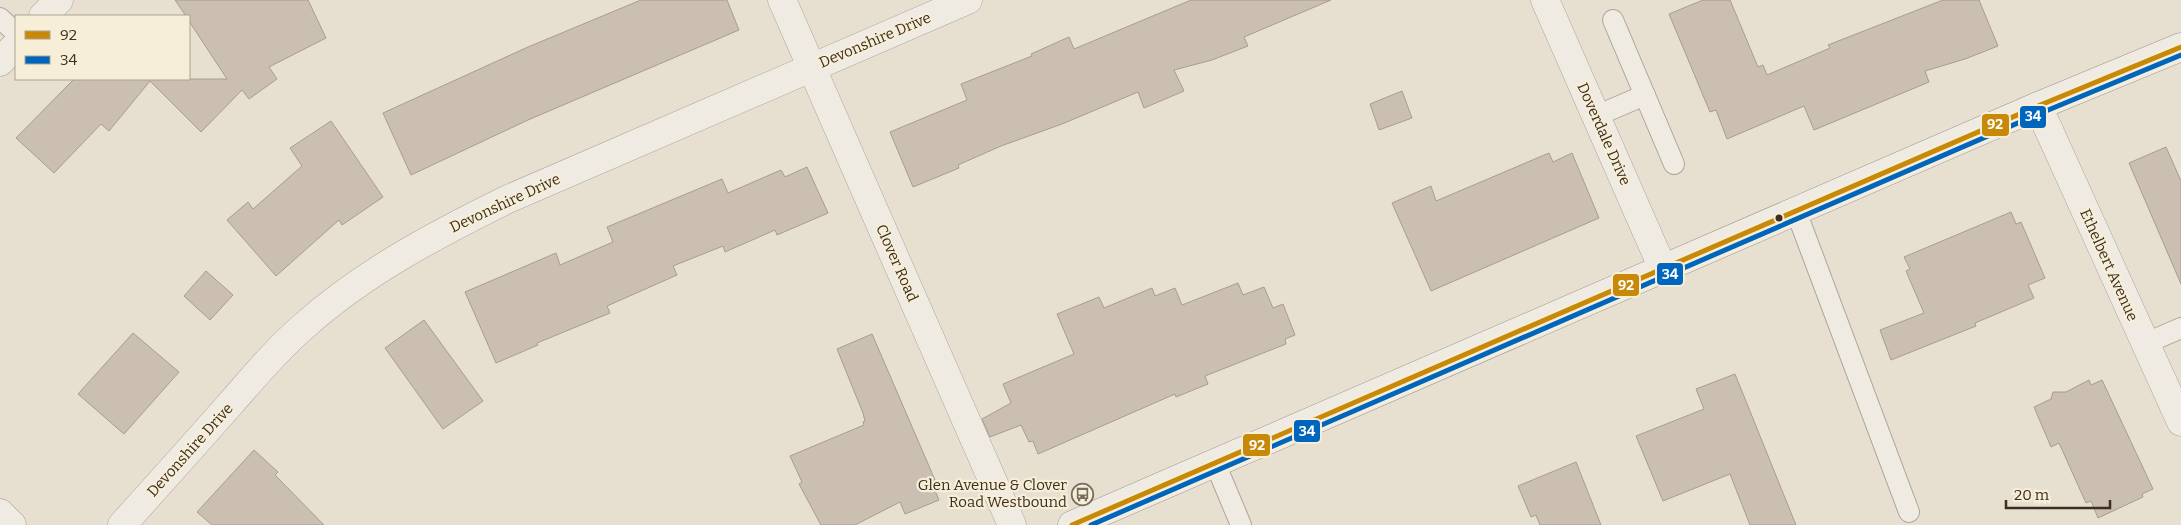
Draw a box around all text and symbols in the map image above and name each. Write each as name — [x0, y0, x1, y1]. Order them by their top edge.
street label: Devonshire Drive — [816, 8, 934, 72]
legend — [15, 15, 190, 80]
text: 92 — [60, 26, 77, 44]
text: 34 — [60, 51, 78, 69]
street label: Doverdale Drive — [1573, 80, 1635, 188]
line badge: 34 — [2019, 105, 2047, 129]
text: 34 — [2025, 108, 2042, 125]
line badge: 92 — [1981, 113, 2010, 137]
text: 92 — [1987, 116, 2003, 133]
street label: Devonshire Drive — [447, 170, 563, 236]
street label: Ethelbert Avenue — [2076, 206, 2142, 324]
unlabelled marker — [1774, 213, 1784, 223]
street label: Clover Road — [872, 222, 922, 304]
line badge: 34 — [1656, 262, 1684, 286]
text: 34 — [1662, 266, 1679, 283]
line badge: 92 — [1612, 273, 1640, 297]
text: 92 — [1618, 277, 1634, 294]
street label: Devonshire Drive — [143, 399, 237, 501]
line badge: 34 — [1293, 419, 1321, 443]
text: 34 — [1299, 423, 1316, 440]
line badge: 92 — [1242, 433, 1271, 457]
text: 92 — [1249, 437, 1265, 454]
place label: Glen Avenue & Clover Road Westbound — [918, 476, 1067, 511]
scale bar — [2006, 478, 2110, 510]
bus stop icon: Glen Avenue & Clover Road Westbound — [1071, 482, 1095, 506]
text: 20 m — [2014, 486, 2050, 504]

